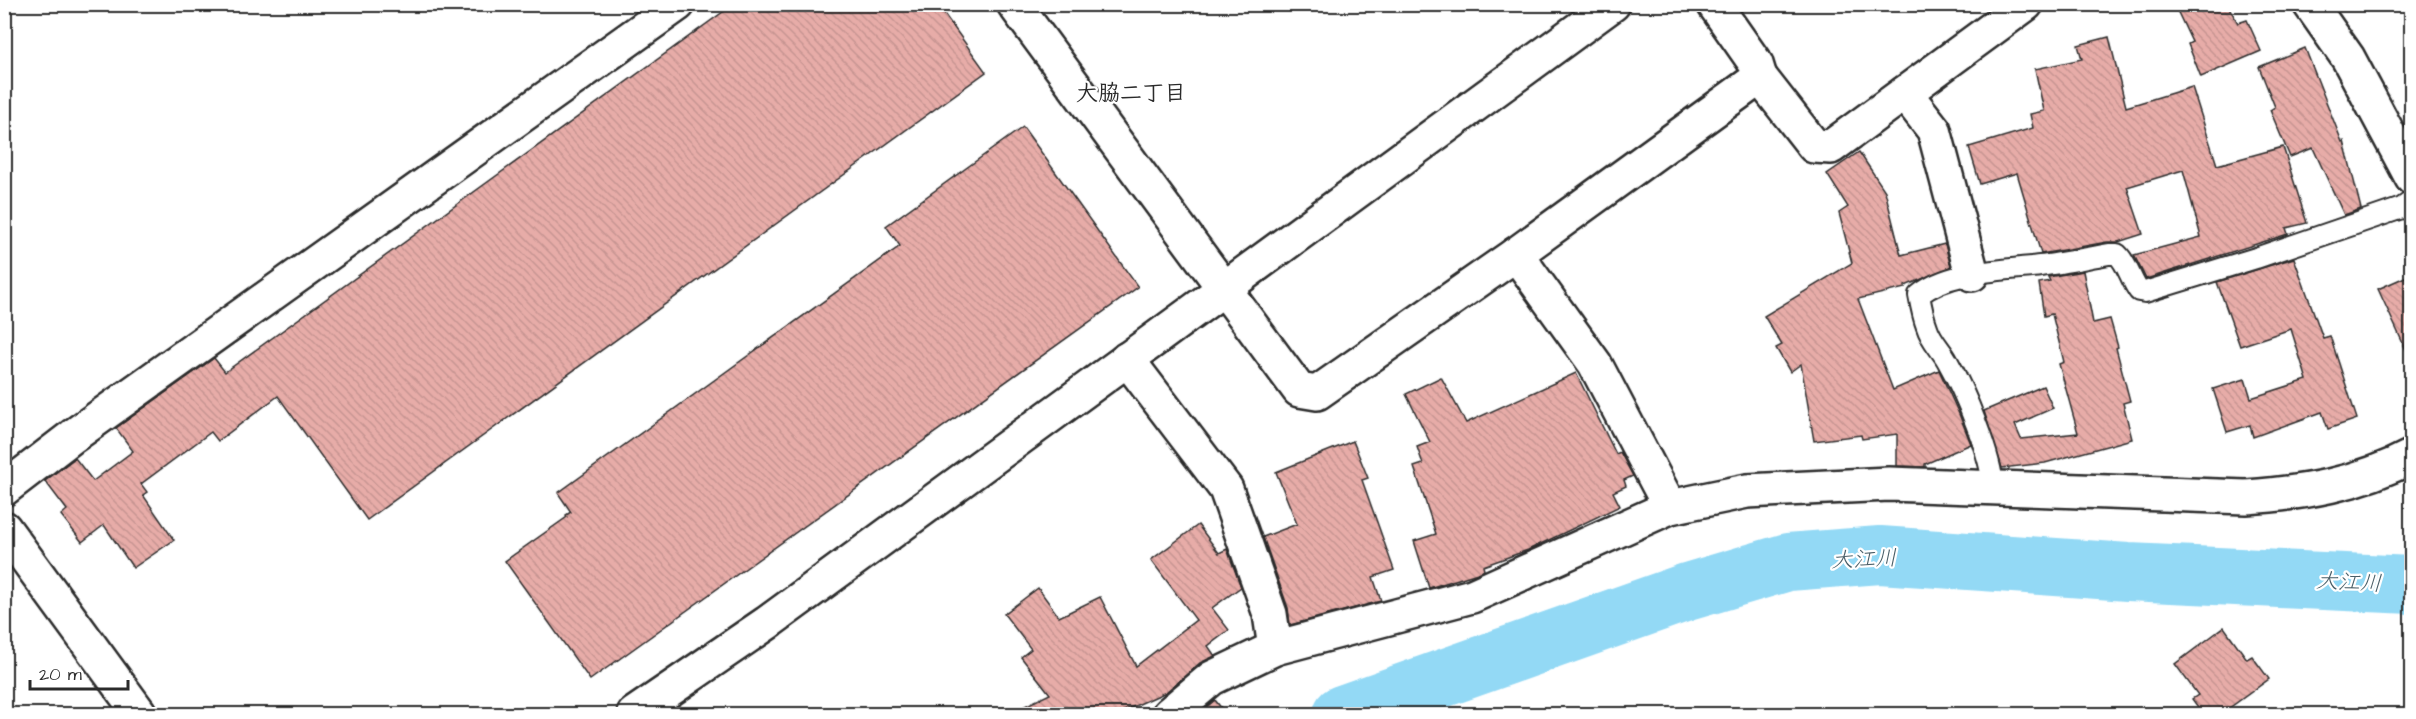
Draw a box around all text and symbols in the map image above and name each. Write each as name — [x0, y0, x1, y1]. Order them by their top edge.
district label: 大脇二丁目 — [1076, 78, 1186, 109]
water label: 大江川 — [1831, 543, 1898, 576]
water label: 大江川 — [2315, 565, 2383, 600]
scale bar — [30, 653, 128, 691]
text: 20 m — [39, 662, 82, 687]

